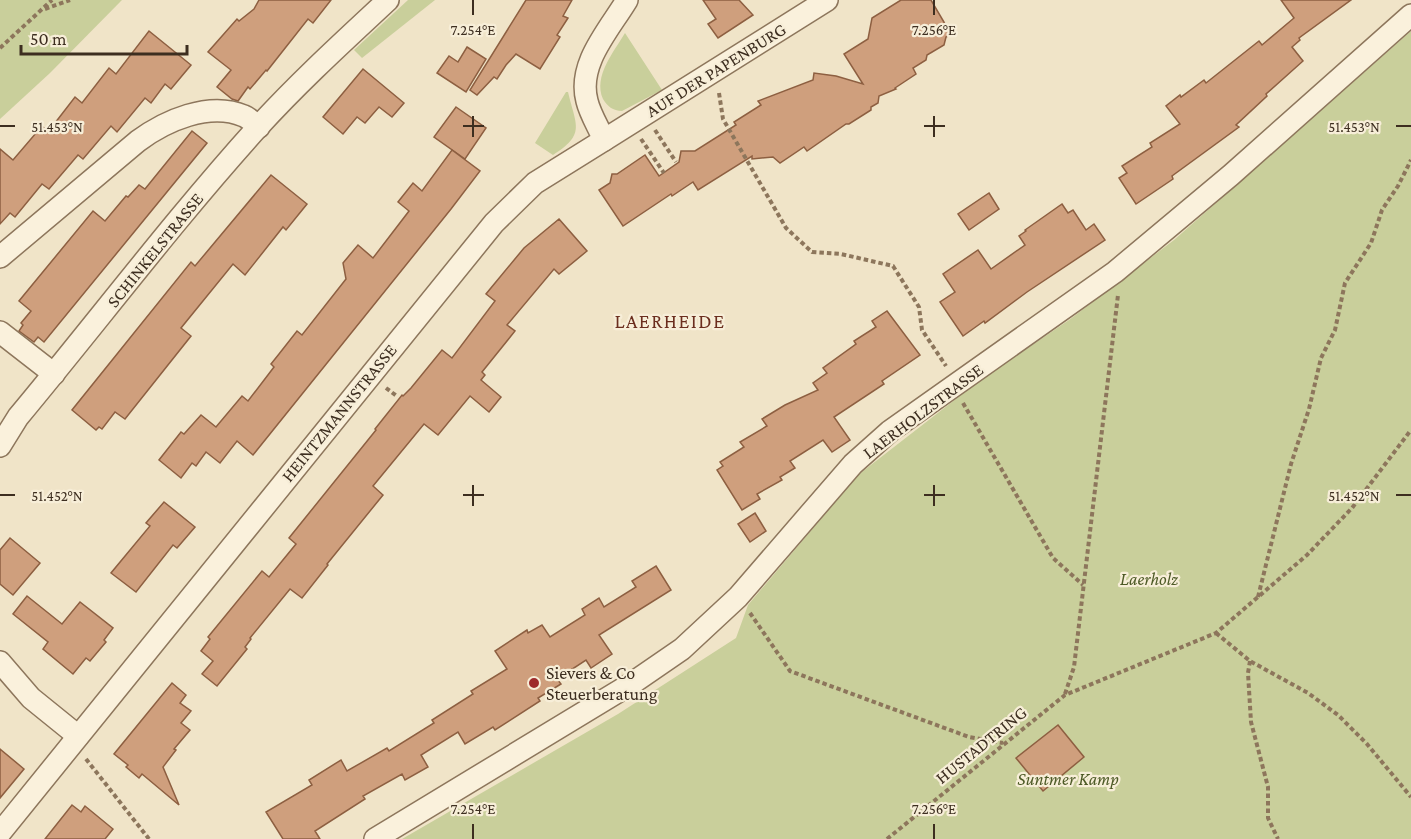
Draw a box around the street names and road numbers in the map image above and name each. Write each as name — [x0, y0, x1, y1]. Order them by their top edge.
street label: AUF DER PAPENBURG — [642, 19, 790, 121]
street label: SCHINKELSTRASSE — [103, 189, 207, 311]
street label: HEINTZMANNSTRASSE — [277, 340, 401, 486]
street label: LAERHOLZSTRASSE — [859, 359, 987, 463]
street label: HUSTADTRING — [931, 702, 1031, 788]

